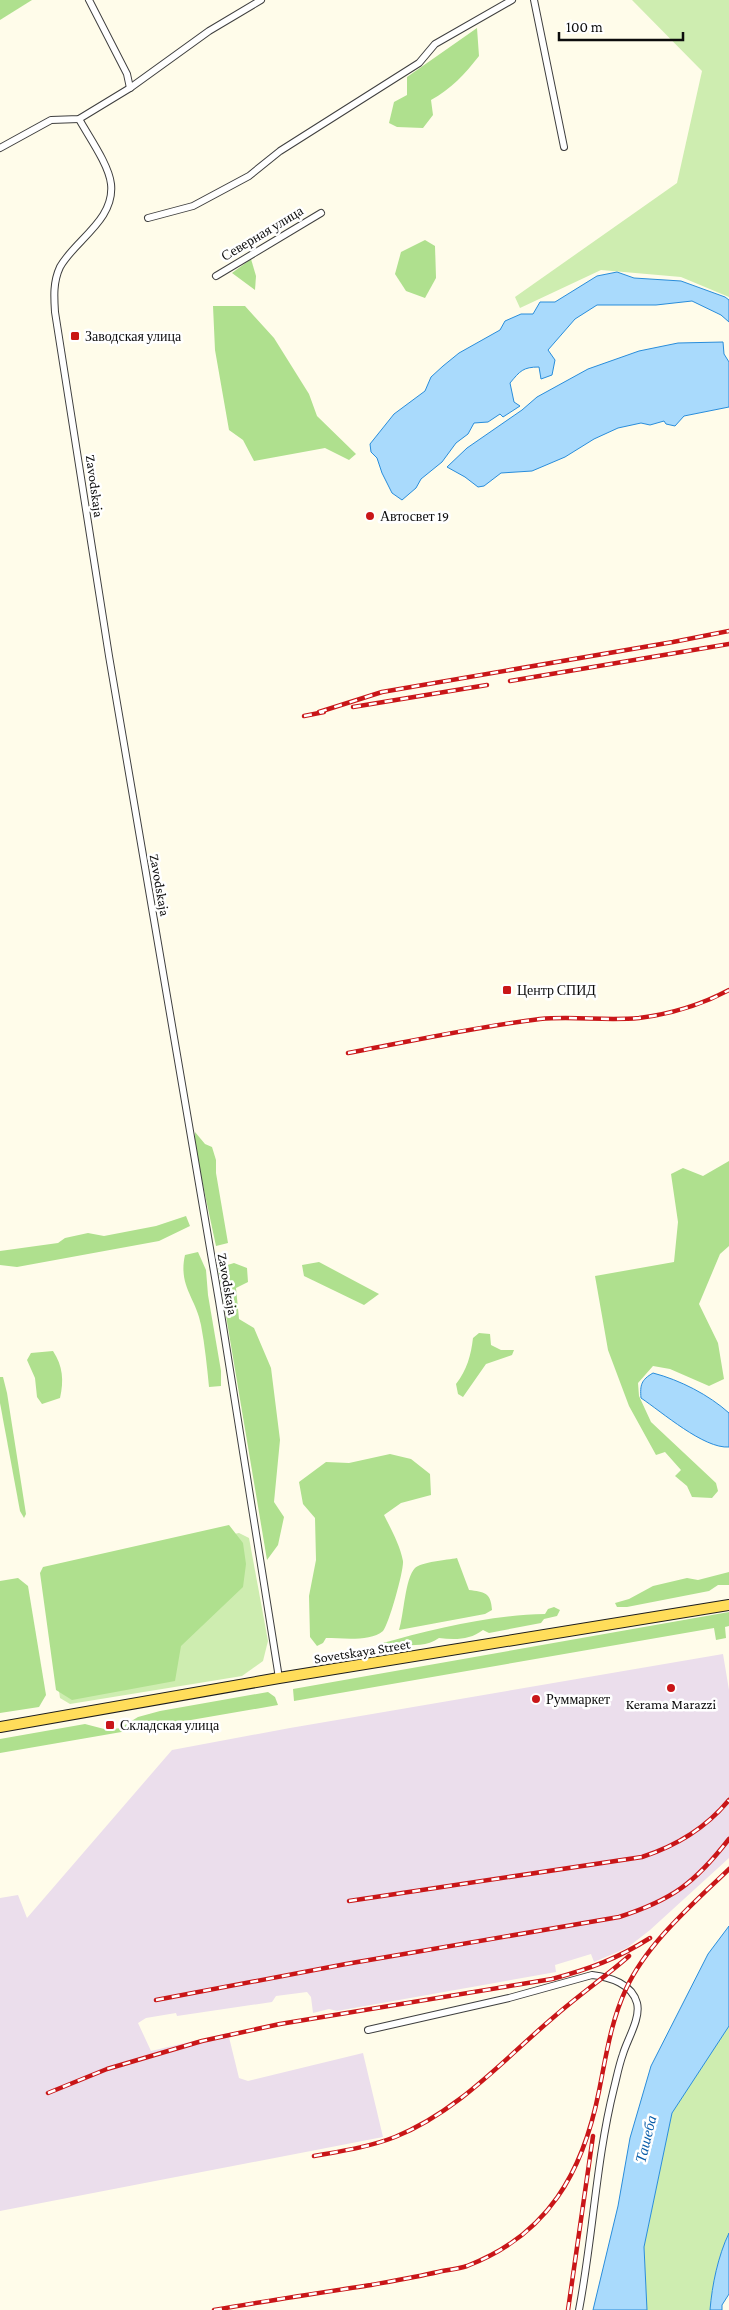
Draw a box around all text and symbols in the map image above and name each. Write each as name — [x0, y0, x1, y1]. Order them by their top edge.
scale bar — [559, 10, 683, 42]
text: 100 m — [566, 19, 603, 35]
street label: Северная улица — [218, 202, 307, 264]
place label: Заводская улица — [85, 328, 182, 344]
marker: Заводская улица — [69, 330, 81, 342]
street label: Zavodskaja — [82, 454, 107, 519]
place label: Автосвет 19 — [380, 508, 449, 524]
marker: Автосвет 19 — [364, 510, 376, 522]
street label: Zavodskaja — [146, 853, 173, 918]
place label: Центр СПИД — [517, 982, 596, 998]
marker: Центр СПИД — [501, 984, 513, 996]
street label: Zavodskaja — [214, 1252, 241, 1317]
street label: Sovetskaya Street — [313, 1635, 412, 1667]
marker: Kerama Marazzi — [665, 1682, 677, 1694]
place label: Руммаркет — [546, 1691, 610, 1707]
marker: Руммаркет — [530, 1693, 542, 1705]
place label: Kerama Marazzi — [626, 1696, 717, 1712]
place label: Складская улица — [120, 1717, 220, 1733]
marker: Складская улица — [104, 1719, 116, 1731]
water label: Ташеба — [632, 2114, 660, 2164]

